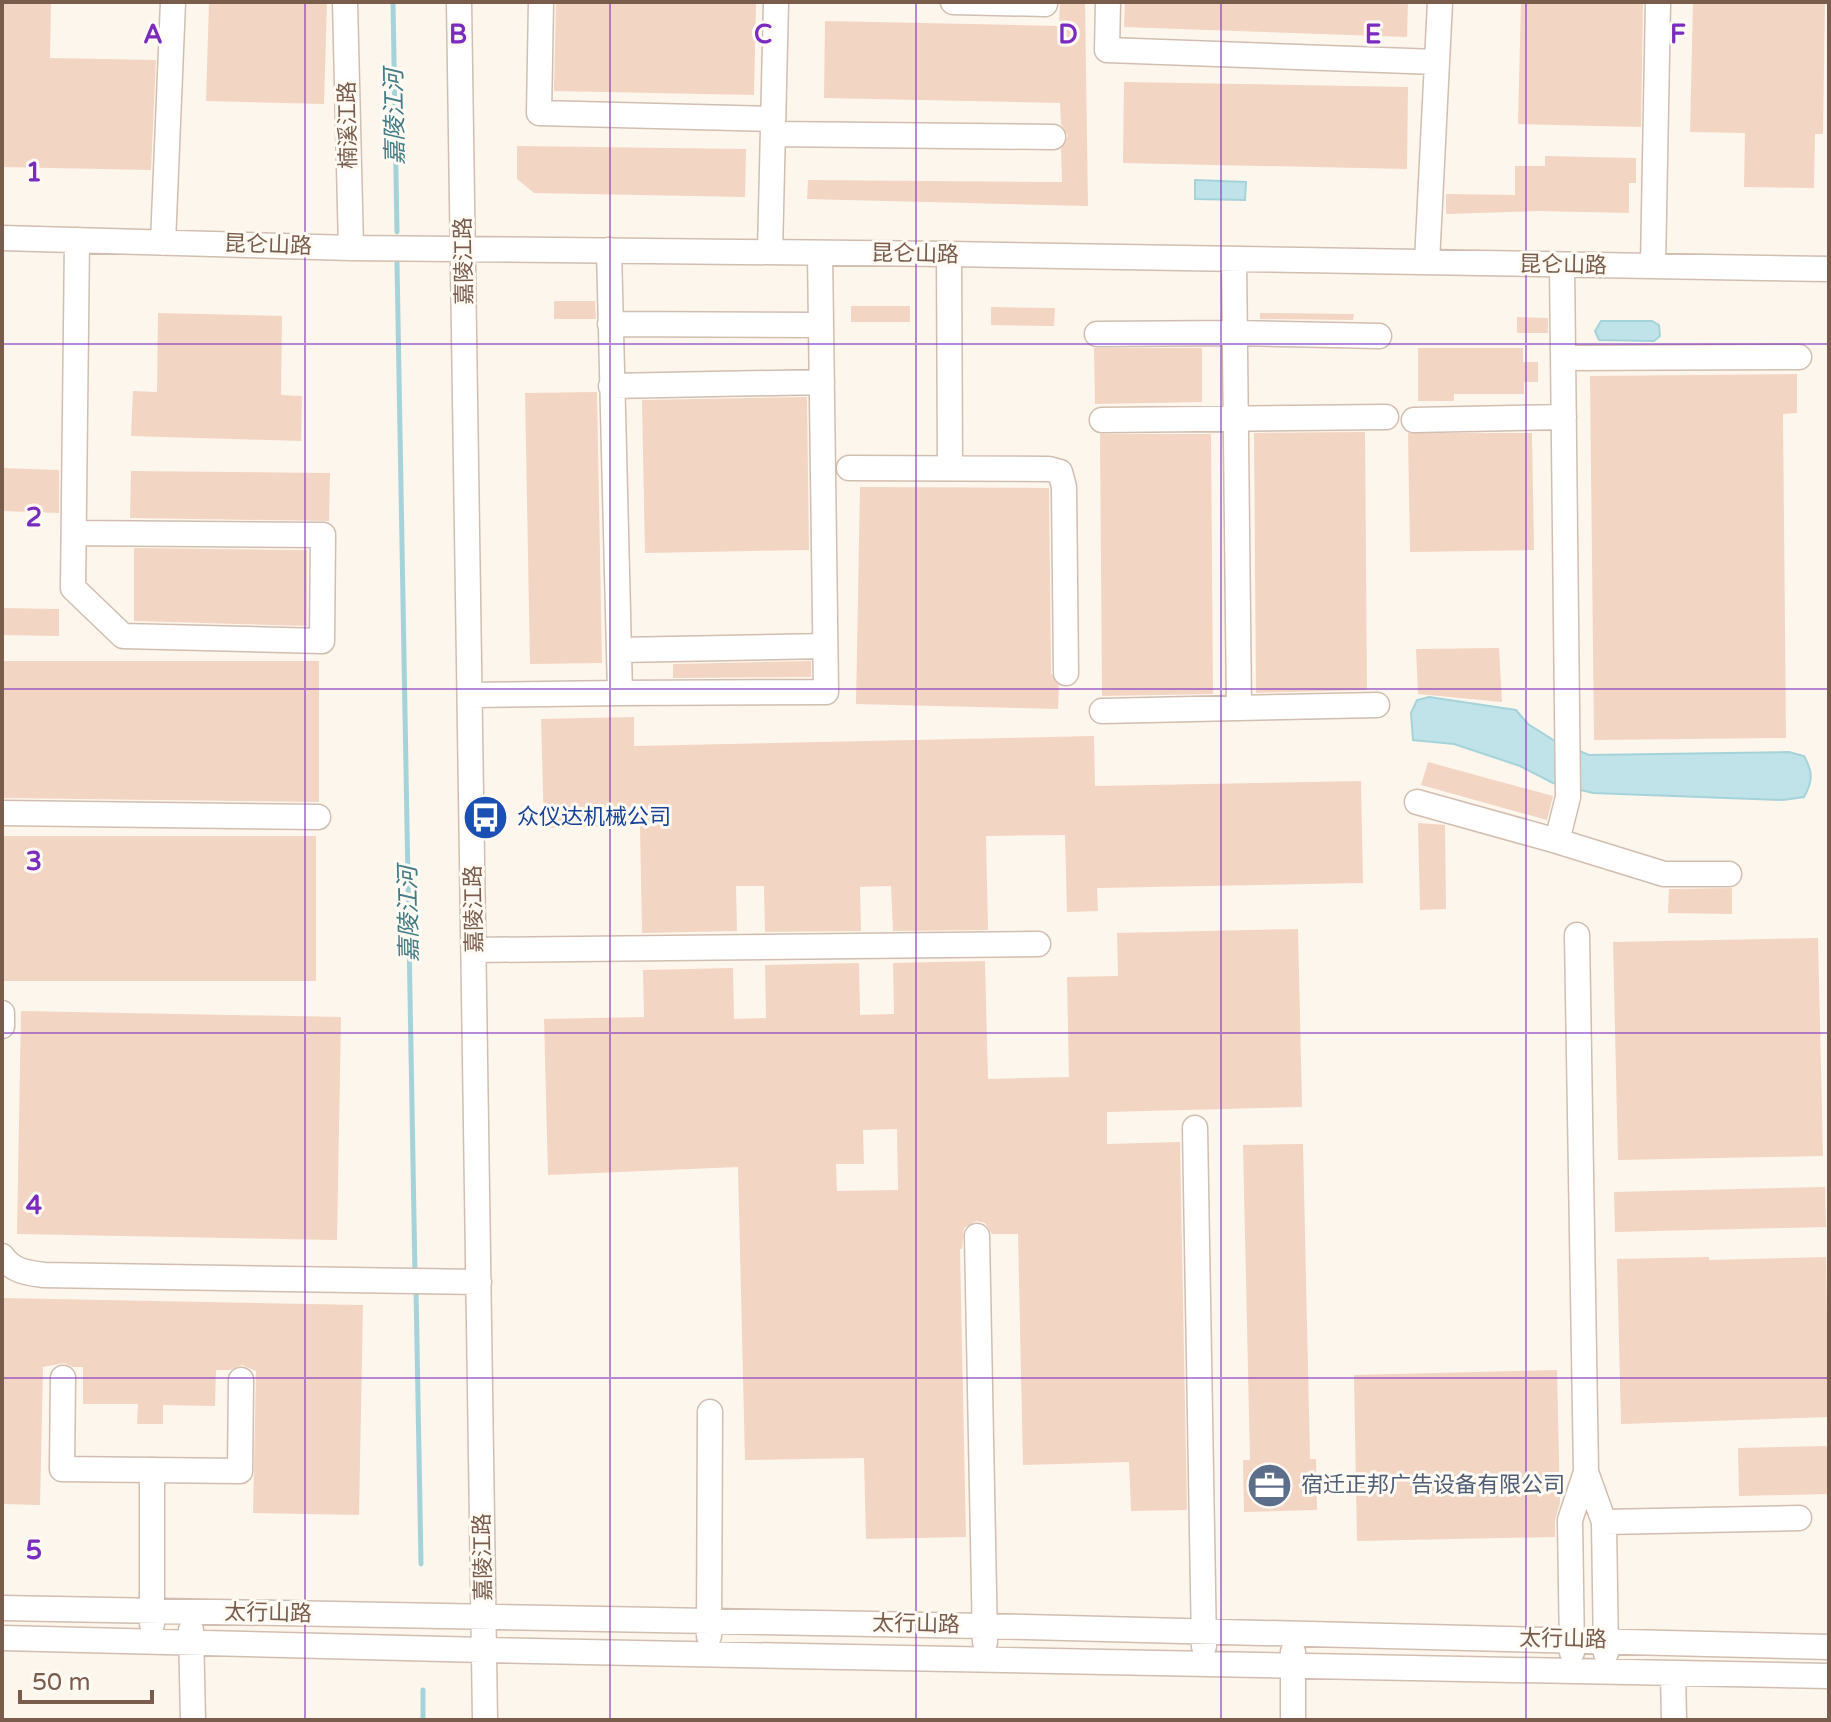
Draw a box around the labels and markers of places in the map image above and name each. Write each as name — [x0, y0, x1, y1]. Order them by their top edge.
bus stop icon: 众仪达机械公司 — [462, 793, 510, 841]
place label: 众仪达机械公司 — [517, 804, 671, 830]
office icon: 宿迁正邦广告设备有限公司 — [1246, 1461, 1294, 1509]
place label: 宿迁正邦广告设备有限公司 — [1301, 1472, 1565, 1498]

